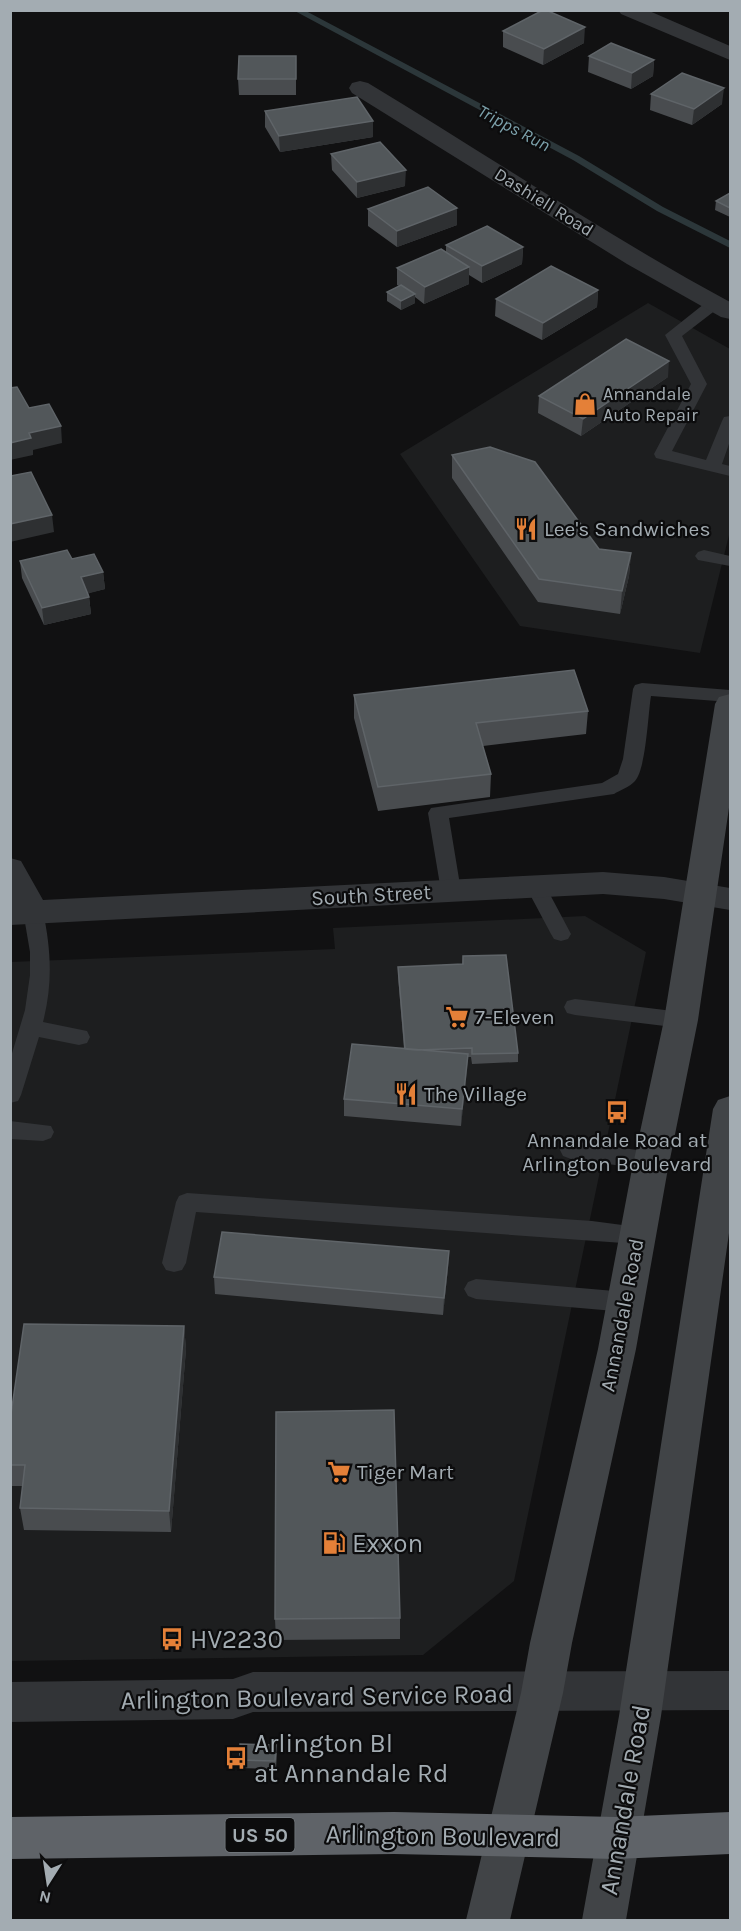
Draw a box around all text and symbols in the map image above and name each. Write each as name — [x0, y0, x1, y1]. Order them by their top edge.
water label: Tripps Run — [474, 100, 554, 156]
street label: Dashiell Road — [490, 163, 598, 241]
place label: Annandale Auto Repair — [603, 383, 698, 426]
shop icon: Annandale Auto Repair — [572, 391, 598, 417]
restaurant icon: Lee's Sandwiches — [513, 516, 539, 542]
place label: Lee's Sandwiches — [544, 517, 710, 541]
street label: South Street — [310, 880, 432, 910]
supermarket icon: 7-Eleven — [444, 1004, 470, 1030]
place label: 7-Eleven — [475, 1005, 555, 1029]
restaurant icon: The Village — [393, 1081, 419, 1107]
place label: The Village — [424, 1082, 527, 1106]
bus stop icon: Annandale Road at Arlington Boulevard — [604, 1099, 630, 1125]
place label: Annandale Road at Arlington Boulevard — [522, 1128, 712, 1176]
street label: Annandale Road — [595, 1236, 649, 1394]
supermarket icon: Tiger Mart — [326, 1459, 352, 1485]
place label: Tiger Mart — [357, 1460, 454, 1484]
place label: Exxon — [352, 1528, 423, 1559]
fuel station icon: Exxon — [321, 1530, 347, 1556]
place label: HV2230 — [190, 1624, 283, 1655]
bus stop icon: HV2230 — [159, 1626, 185, 1652]
street label: Arlington Boulevard Service Road — [120, 1678, 514, 1716]
street label: Annandale Road — [593, 1702, 657, 1898]
place label: Arlington Bl at Annandale Rd — [254, 1728, 448, 1789]
bus stop icon: Arlington Bl at Annandale Rd — [223, 1745, 249, 1771]
road number: US 50 — [226, 1818, 294, 1852]
street label: Arlington Boulevard — [325, 1818, 561, 1854]
north arrow — [18, 1853, 78, 1913]
text: N — [37, 1887, 53, 1908]

